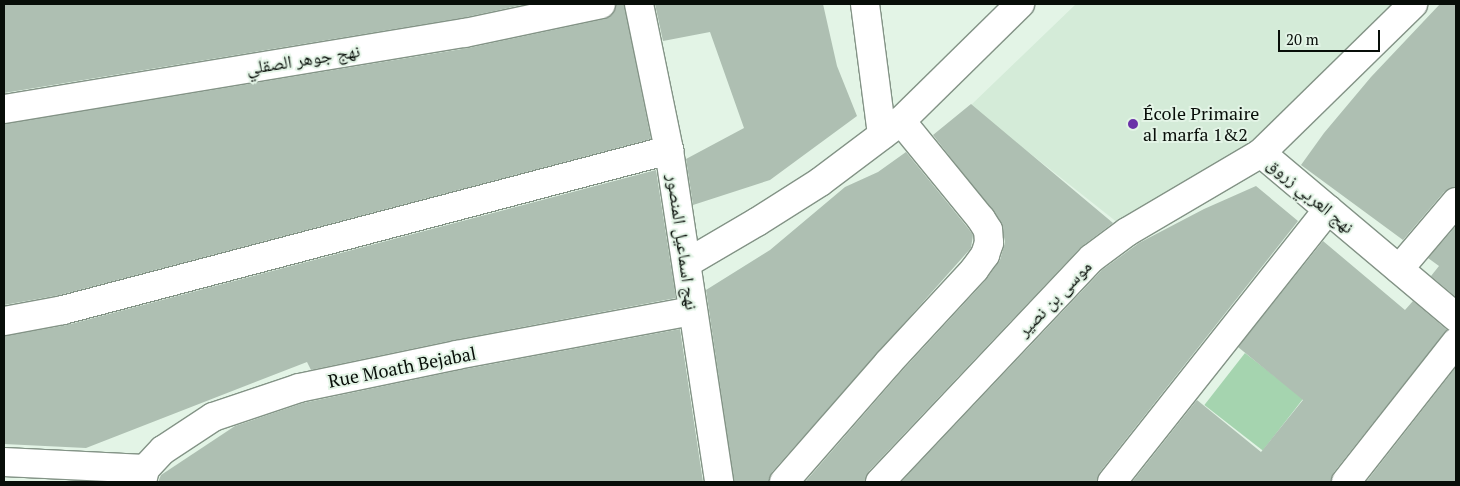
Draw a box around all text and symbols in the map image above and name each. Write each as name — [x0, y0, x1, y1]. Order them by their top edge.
scale bar — [1280, 20, 1382, 52]
text: 20 m — [1286, 29, 1319, 49]
street label: نهج جوهر الصقلي — [245, 39, 361, 79]
place label: École Primaire al marfa 1&2 — [1143, 103, 1259, 146]
marker: École Primaire al marfa 1&2 — [1127, 118, 1139, 130]
street label: نهج العربي زروق — [1263, 152, 1359, 238]
street label: نهج اسماعيل المنصور — [663, 173, 703, 311]
street label: موسى بن نصير — [1012, 255, 1096, 341]
street label: Rue Moath Bejabal — [326, 342, 478, 392]

